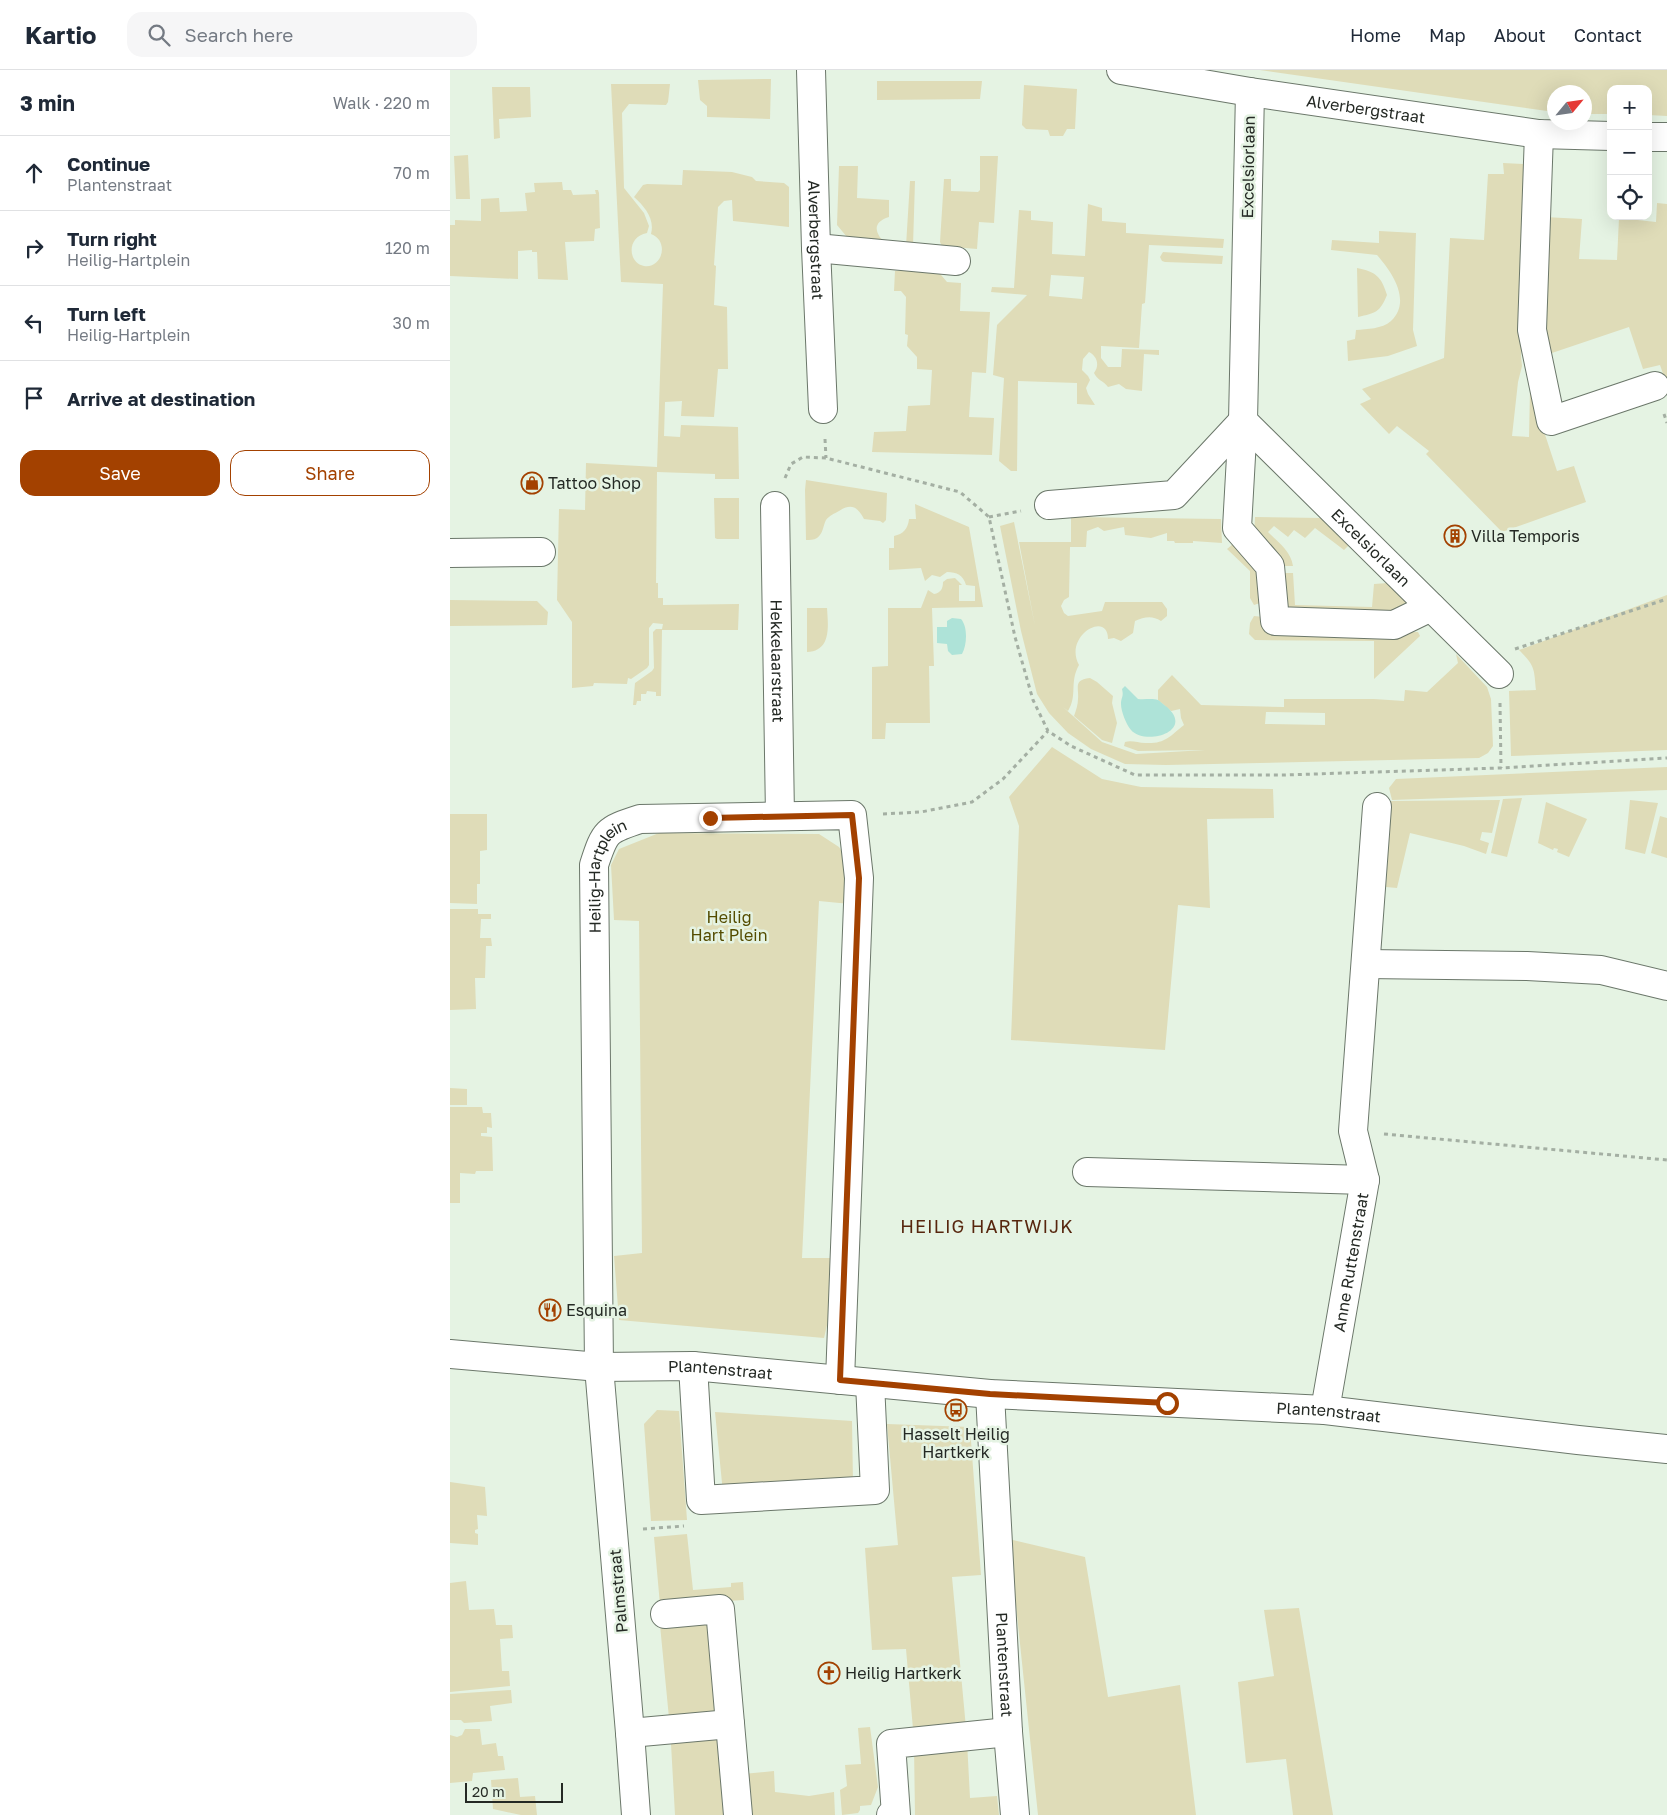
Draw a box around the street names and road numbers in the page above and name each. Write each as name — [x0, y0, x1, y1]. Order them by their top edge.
street label: Alverbergstraat — [1305, 90, 1427, 127]
street label: Excelsiorlaan — [1237, 115, 1259, 219]
street label: Alverbergstraat — [804, 180, 828, 300]
street label: Excelsiorlaan — [1327, 504, 1415, 591]
street label: Hekkelaarstraat — [767, 599, 788, 723]
street label: Heilig-Hartplein — [584, 814, 630, 933]
street label: Anne Ruttenstraat — [1329, 1191, 1373, 1333]
street label: Plantenstraat — [668, 1356, 774, 1383]
street label: Plantenstraat — [1276, 1398, 1382, 1427]
street label: Palmstraat — [604, 1548, 632, 1634]
street label: Plantenstraat — [992, 1612, 1017, 1718]

